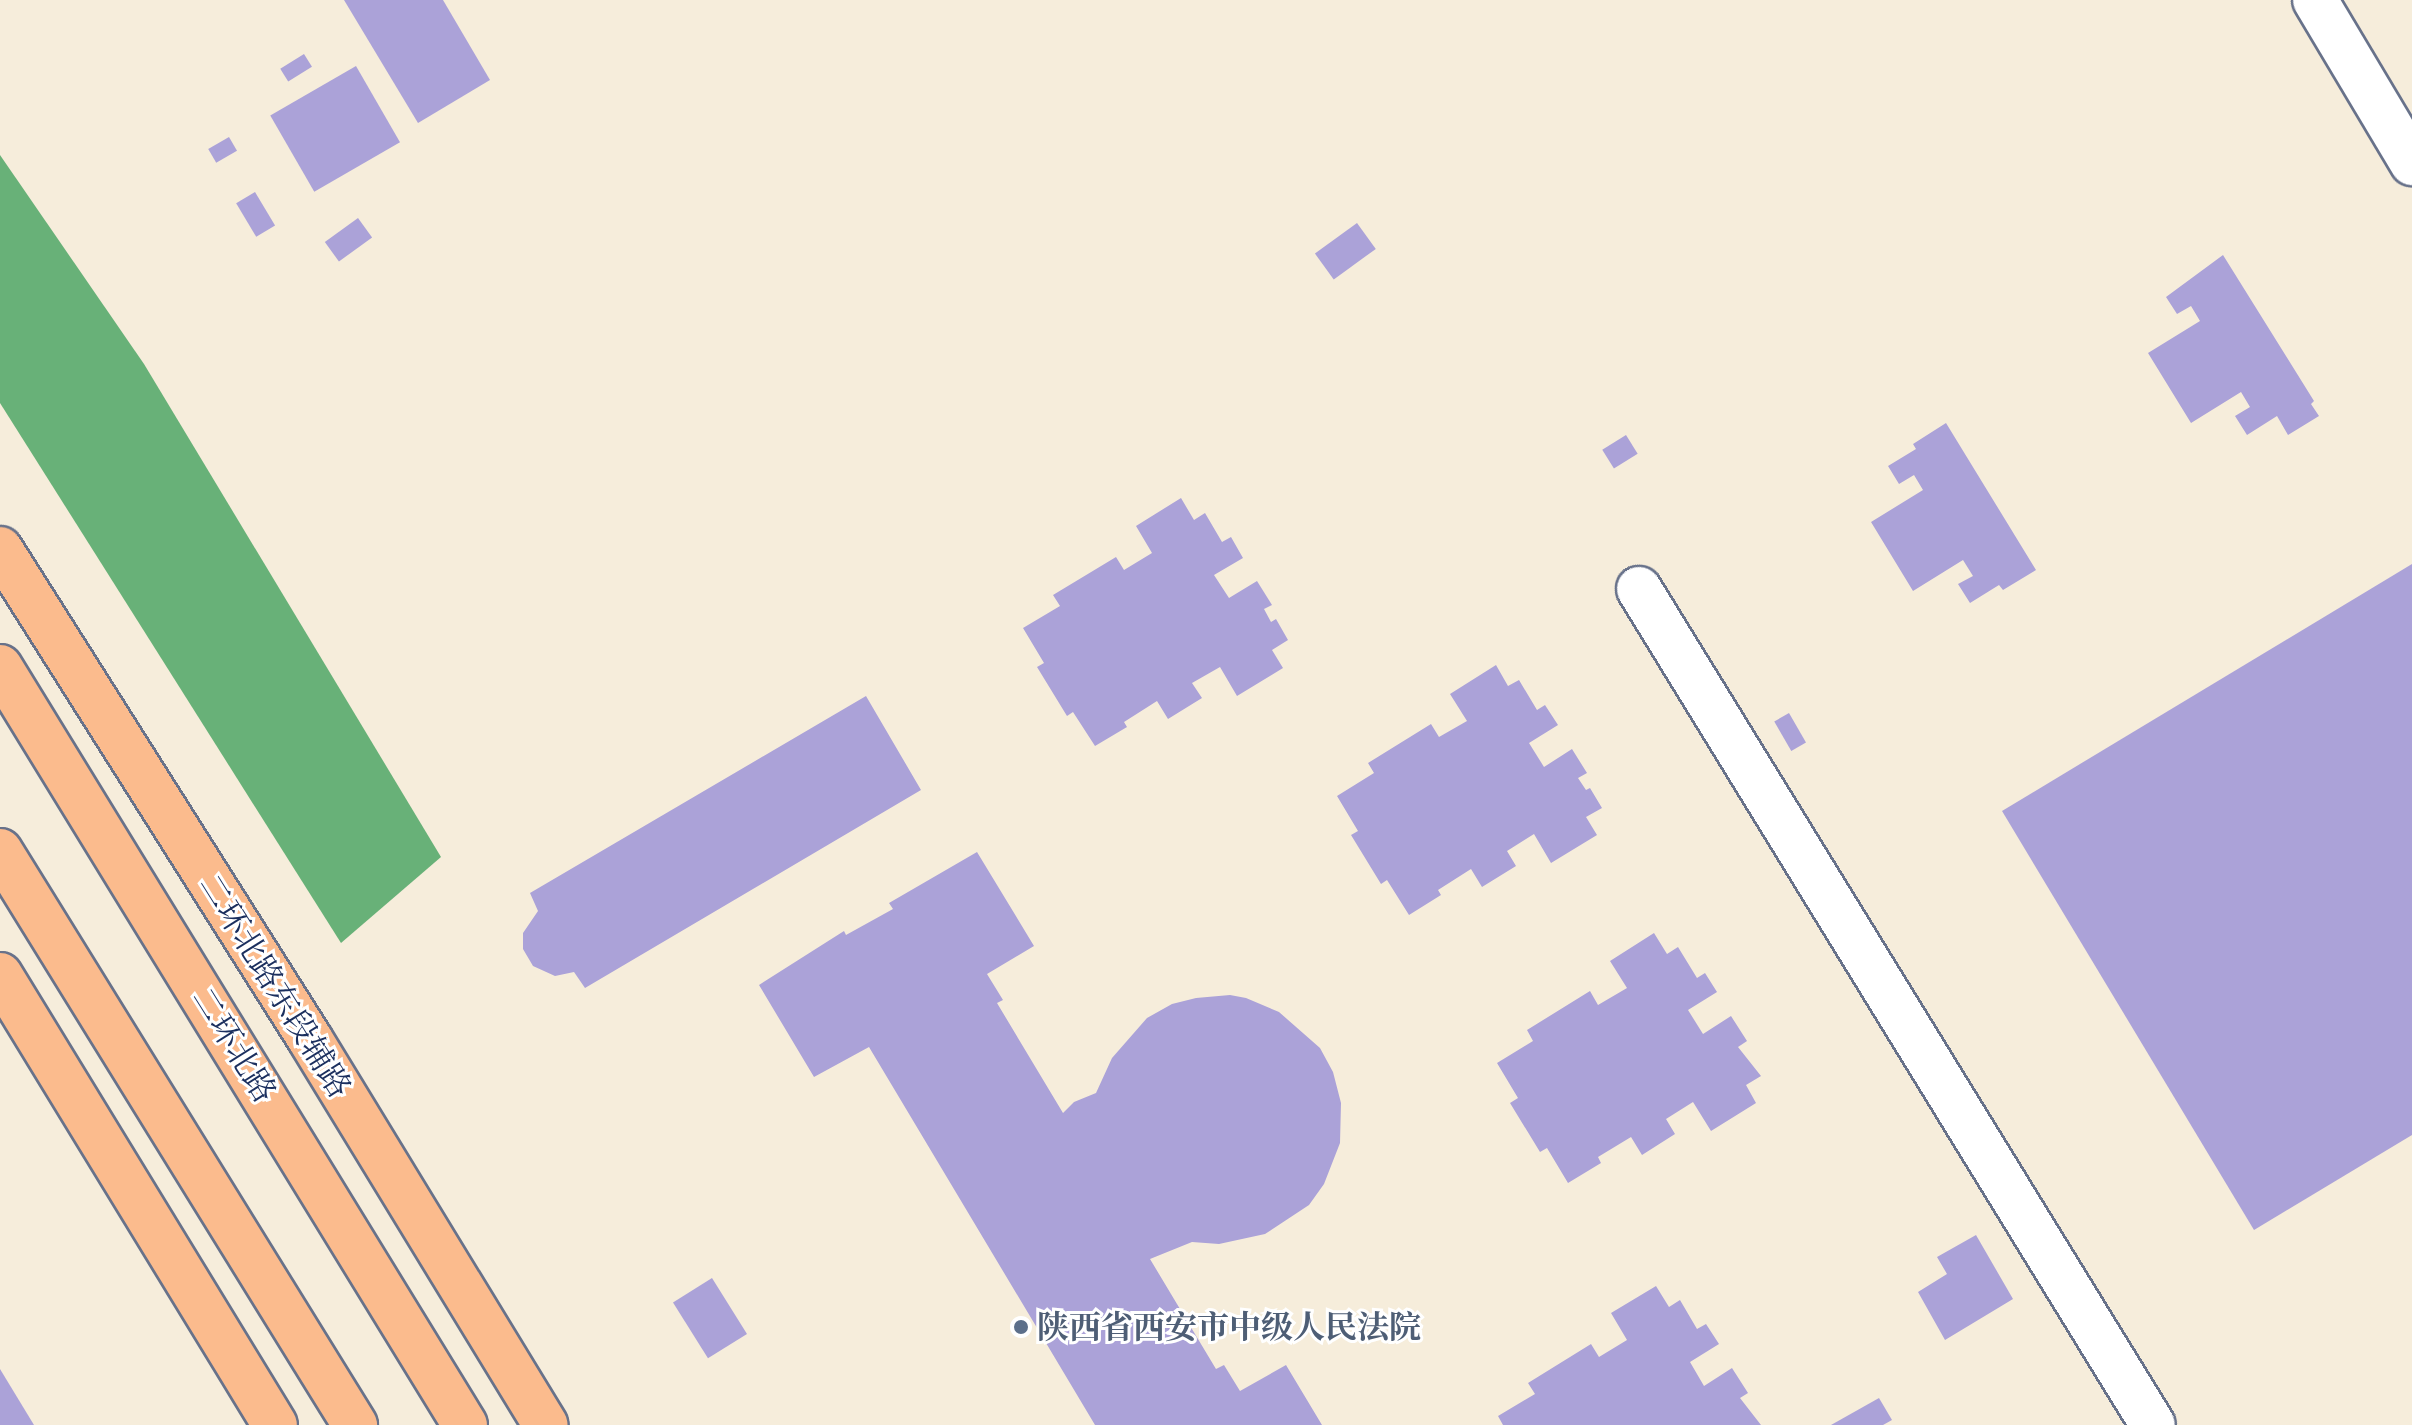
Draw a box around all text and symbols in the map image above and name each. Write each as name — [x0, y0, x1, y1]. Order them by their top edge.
street label: 二环北路东段辅路 — [191, 867, 359, 1105]
street label: 二环北路 — [184, 981, 284, 1109]
place label: 陕西省西安市中级人民法院 — [1037, 1308, 1421, 1346]
marker: 陕西省西安市中级人民法院 — [1012, 1318, 1030, 1336]

